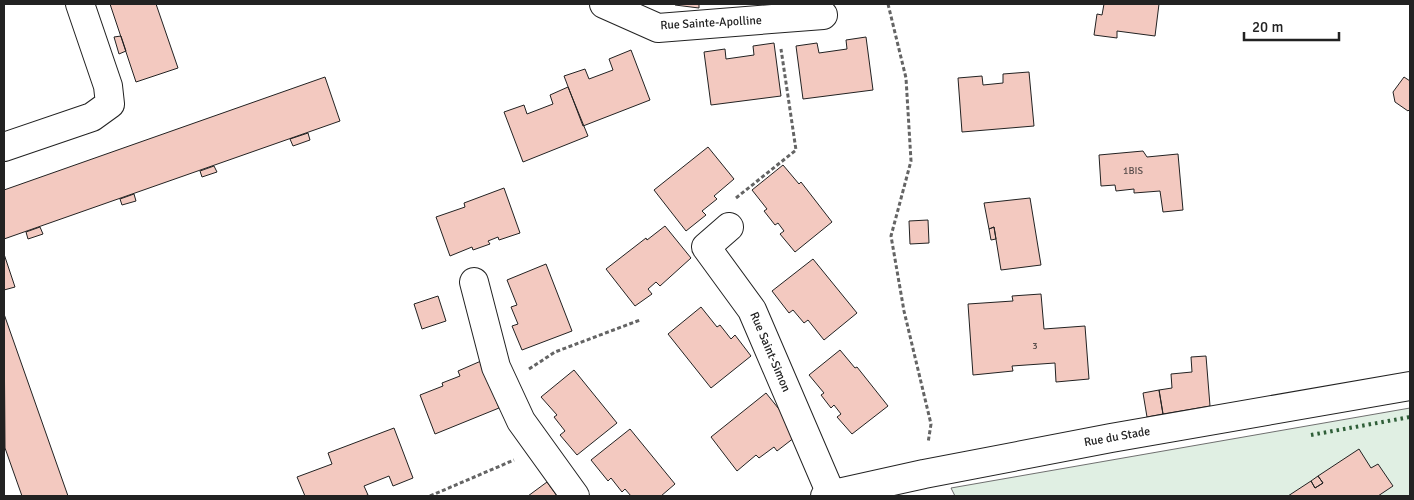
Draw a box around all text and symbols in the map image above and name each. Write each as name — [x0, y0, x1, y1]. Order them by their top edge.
scale bar — [1244, 10, 1339, 42]
street label: Rue Sainte-Apolline — [660, 13, 762, 33]
text: 20 m — [1252, 18, 1283, 36]
house number: 1BIS — [1123, 165, 1143, 177]
street label: Rue Saint-Simon — [746, 310, 794, 394]
house number: 3 — [1032, 340, 1038, 352]
street label: Rue du Stade — [1083, 424, 1151, 450]

